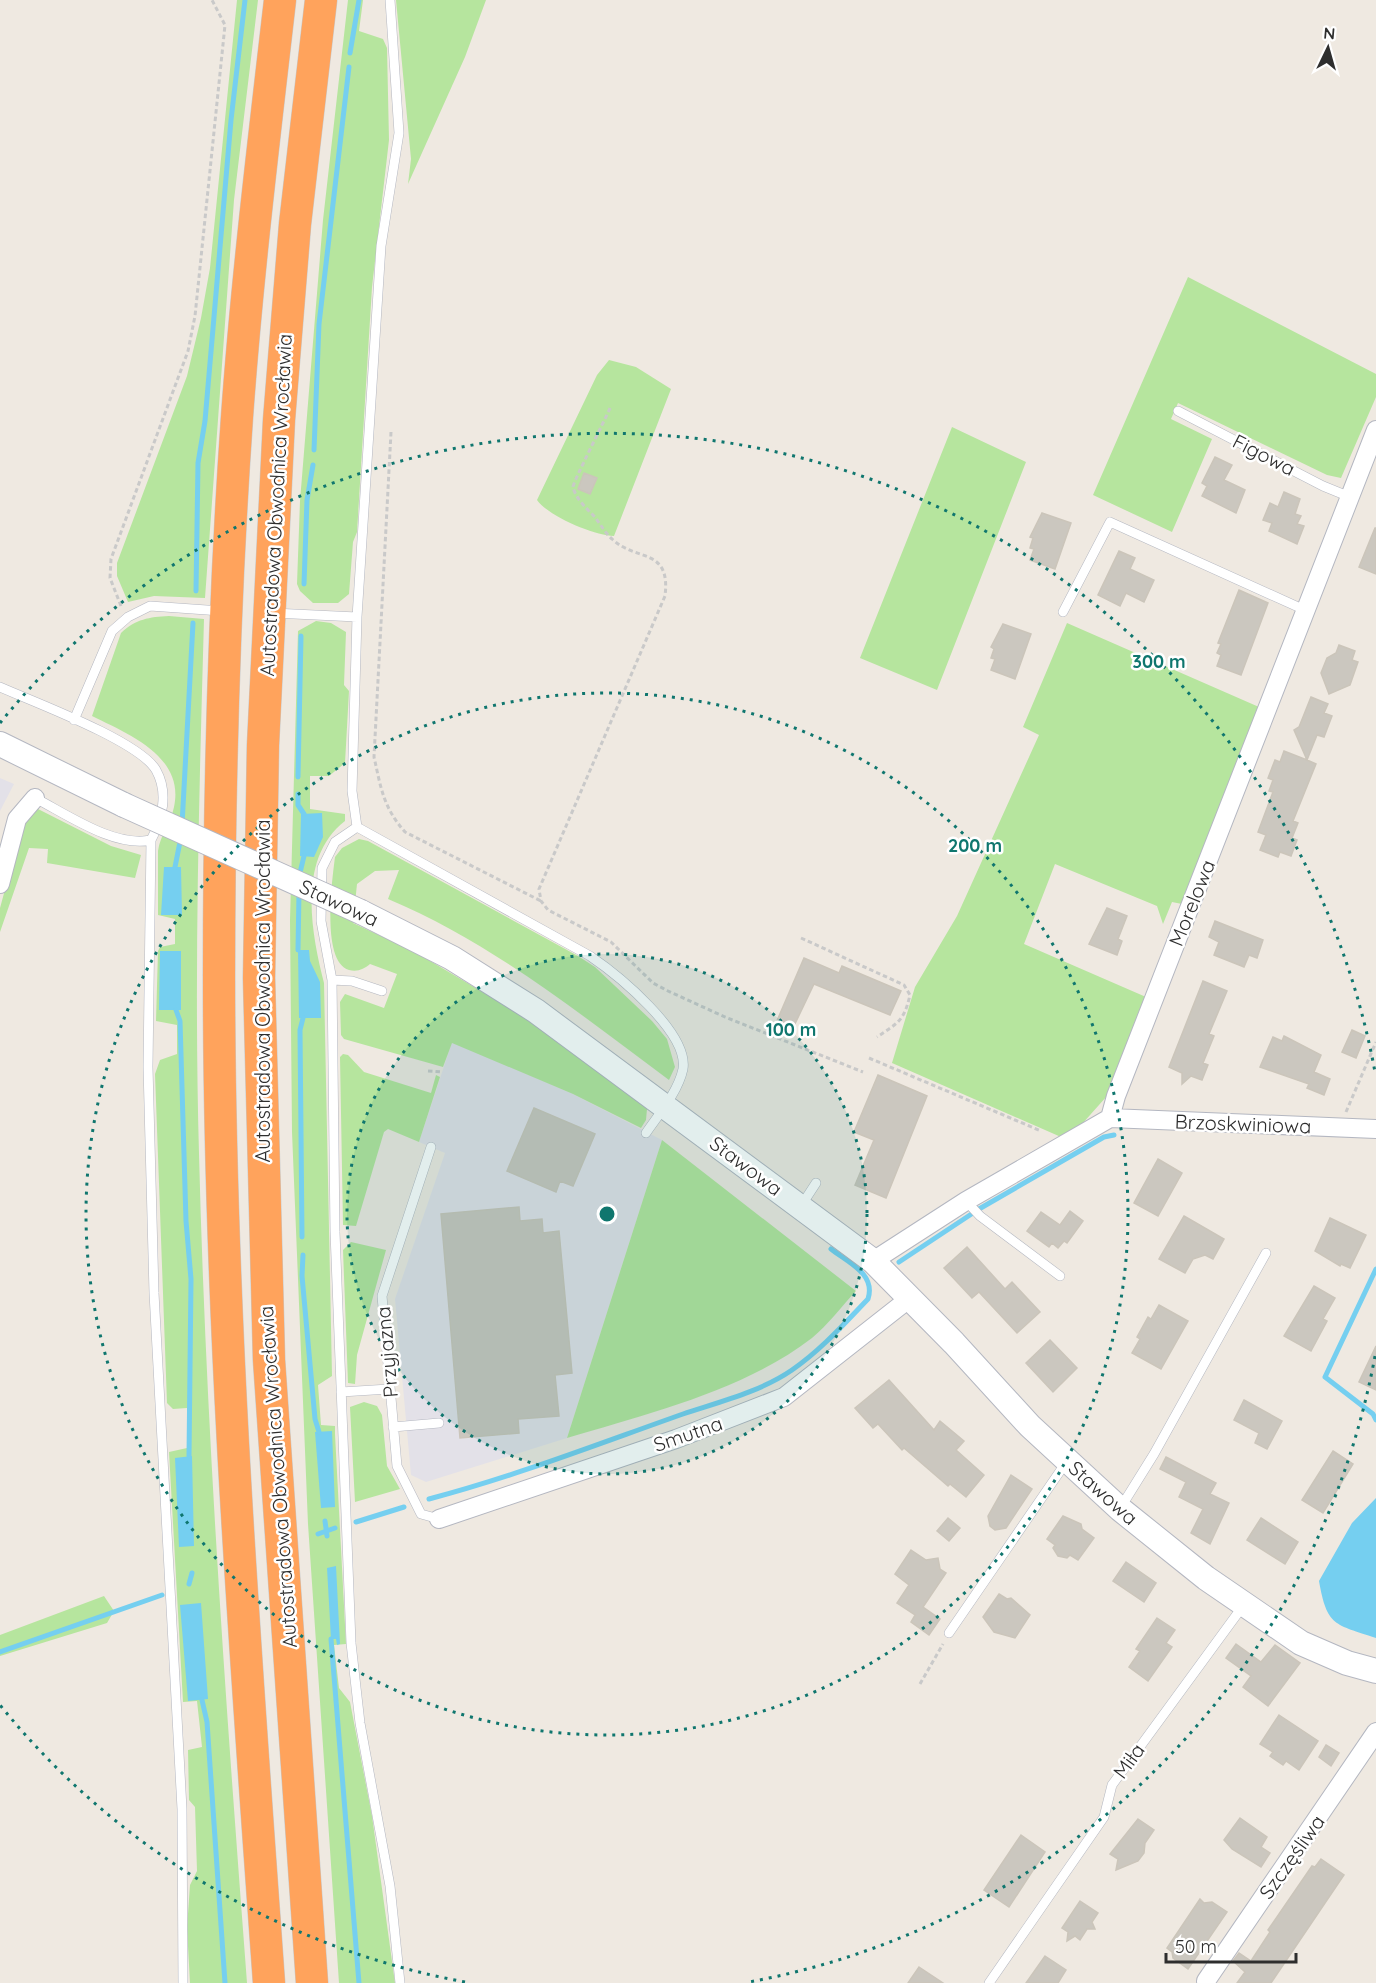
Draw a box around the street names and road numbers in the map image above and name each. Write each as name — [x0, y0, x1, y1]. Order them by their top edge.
street label: Autostradowa Obwodnica Wrocławia — [254, 333, 297, 677]
street label: Figowa — [1229, 428, 1300, 481]
street label: Autostradowa Obwodnica Wrocławia — [250, 820, 275, 1163]
street label: Morelowa — [1163, 856, 1220, 950]
street label: Stawowa — [296, 873, 383, 932]
street label: Brzoskwiniowa — [1174, 1109, 1312, 1138]
street label: Stawowa — [705, 1130, 788, 1201]
street label: Autostradowa Obwodnica Wrocławia — [253, 1305, 302, 1649]
street label: Przyjazna — [370, 1305, 403, 1399]
street label: Smutna — [650, 1410, 726, 1457]
street label: Stawowa — [1064, 1455, 1143, 1530]
street label: Miła — [1107, 1738, 1150, 1783]
street label: Szczęśliwa — [1253, 1810, 1330, 1904]

